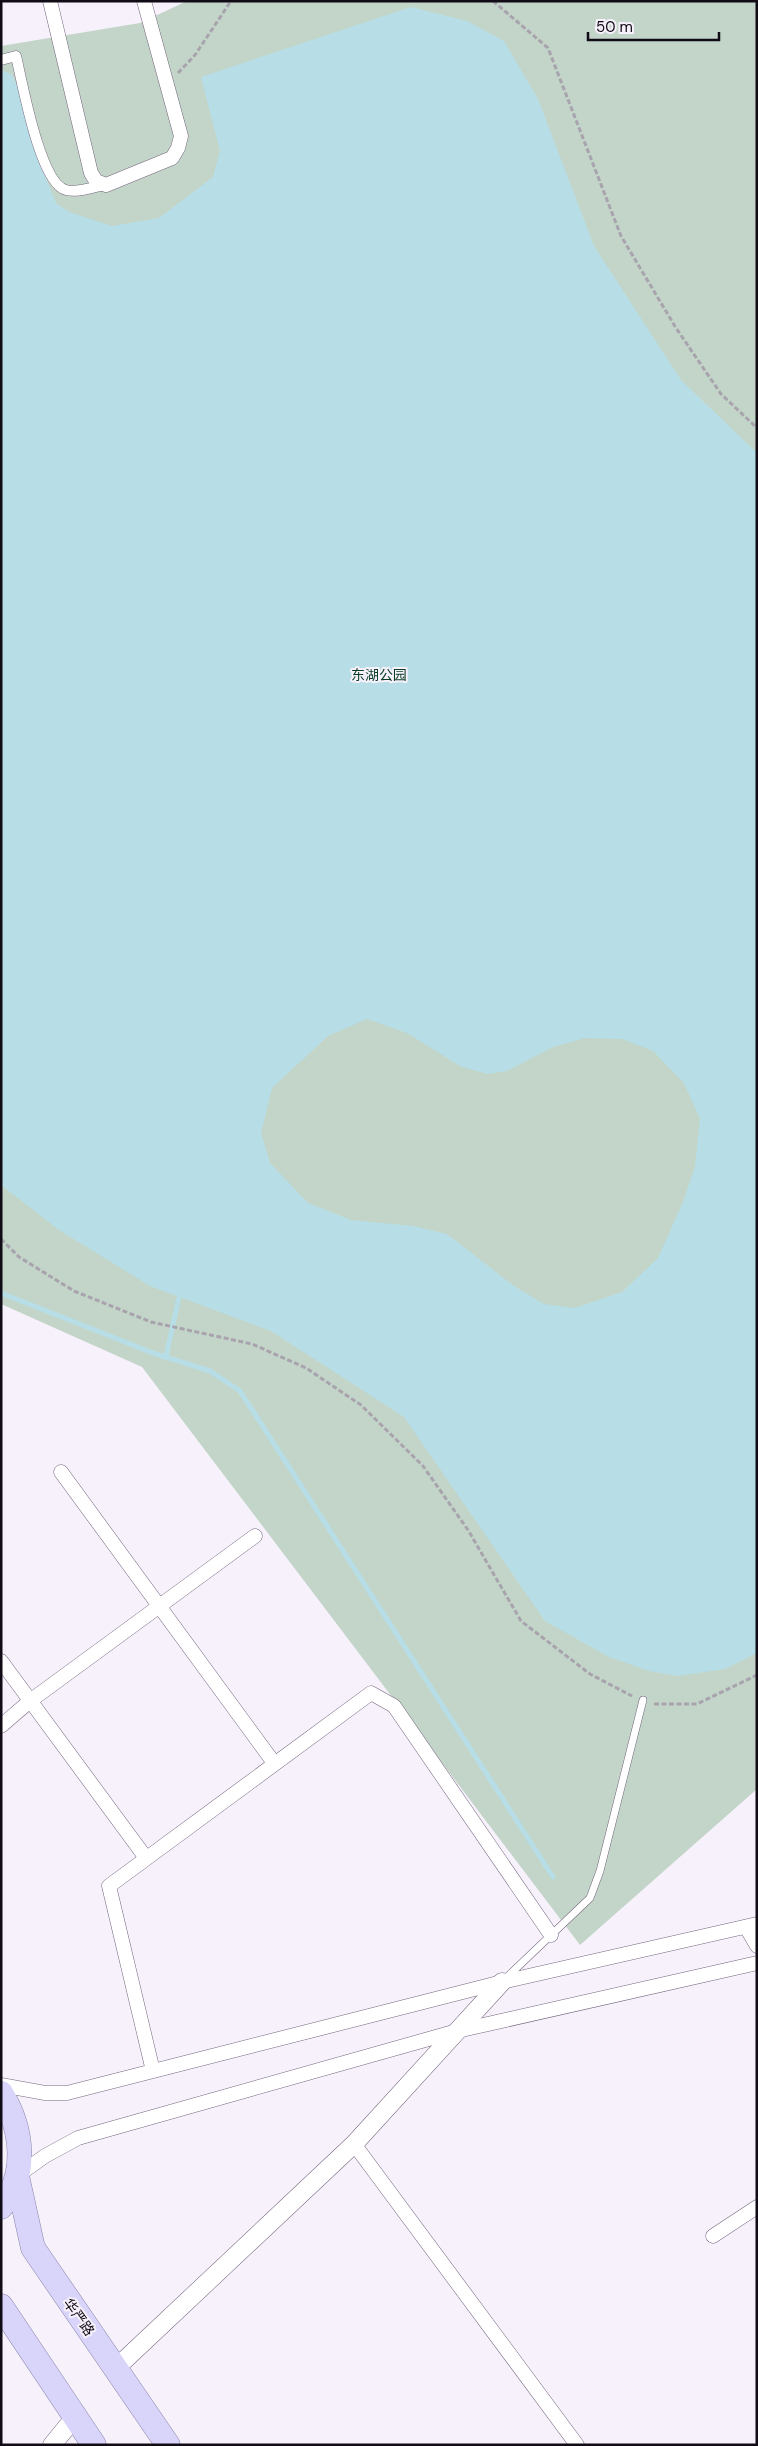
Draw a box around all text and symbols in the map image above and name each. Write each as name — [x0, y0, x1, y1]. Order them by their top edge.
scale bar — [588, 10, 719, 42]
text: 50 m — [596, 17, 633, 37]
park label: 东湖公园 — [351, 666, 407, 684]
street label: 华严路 — [60, 2295, 98, 2339]

